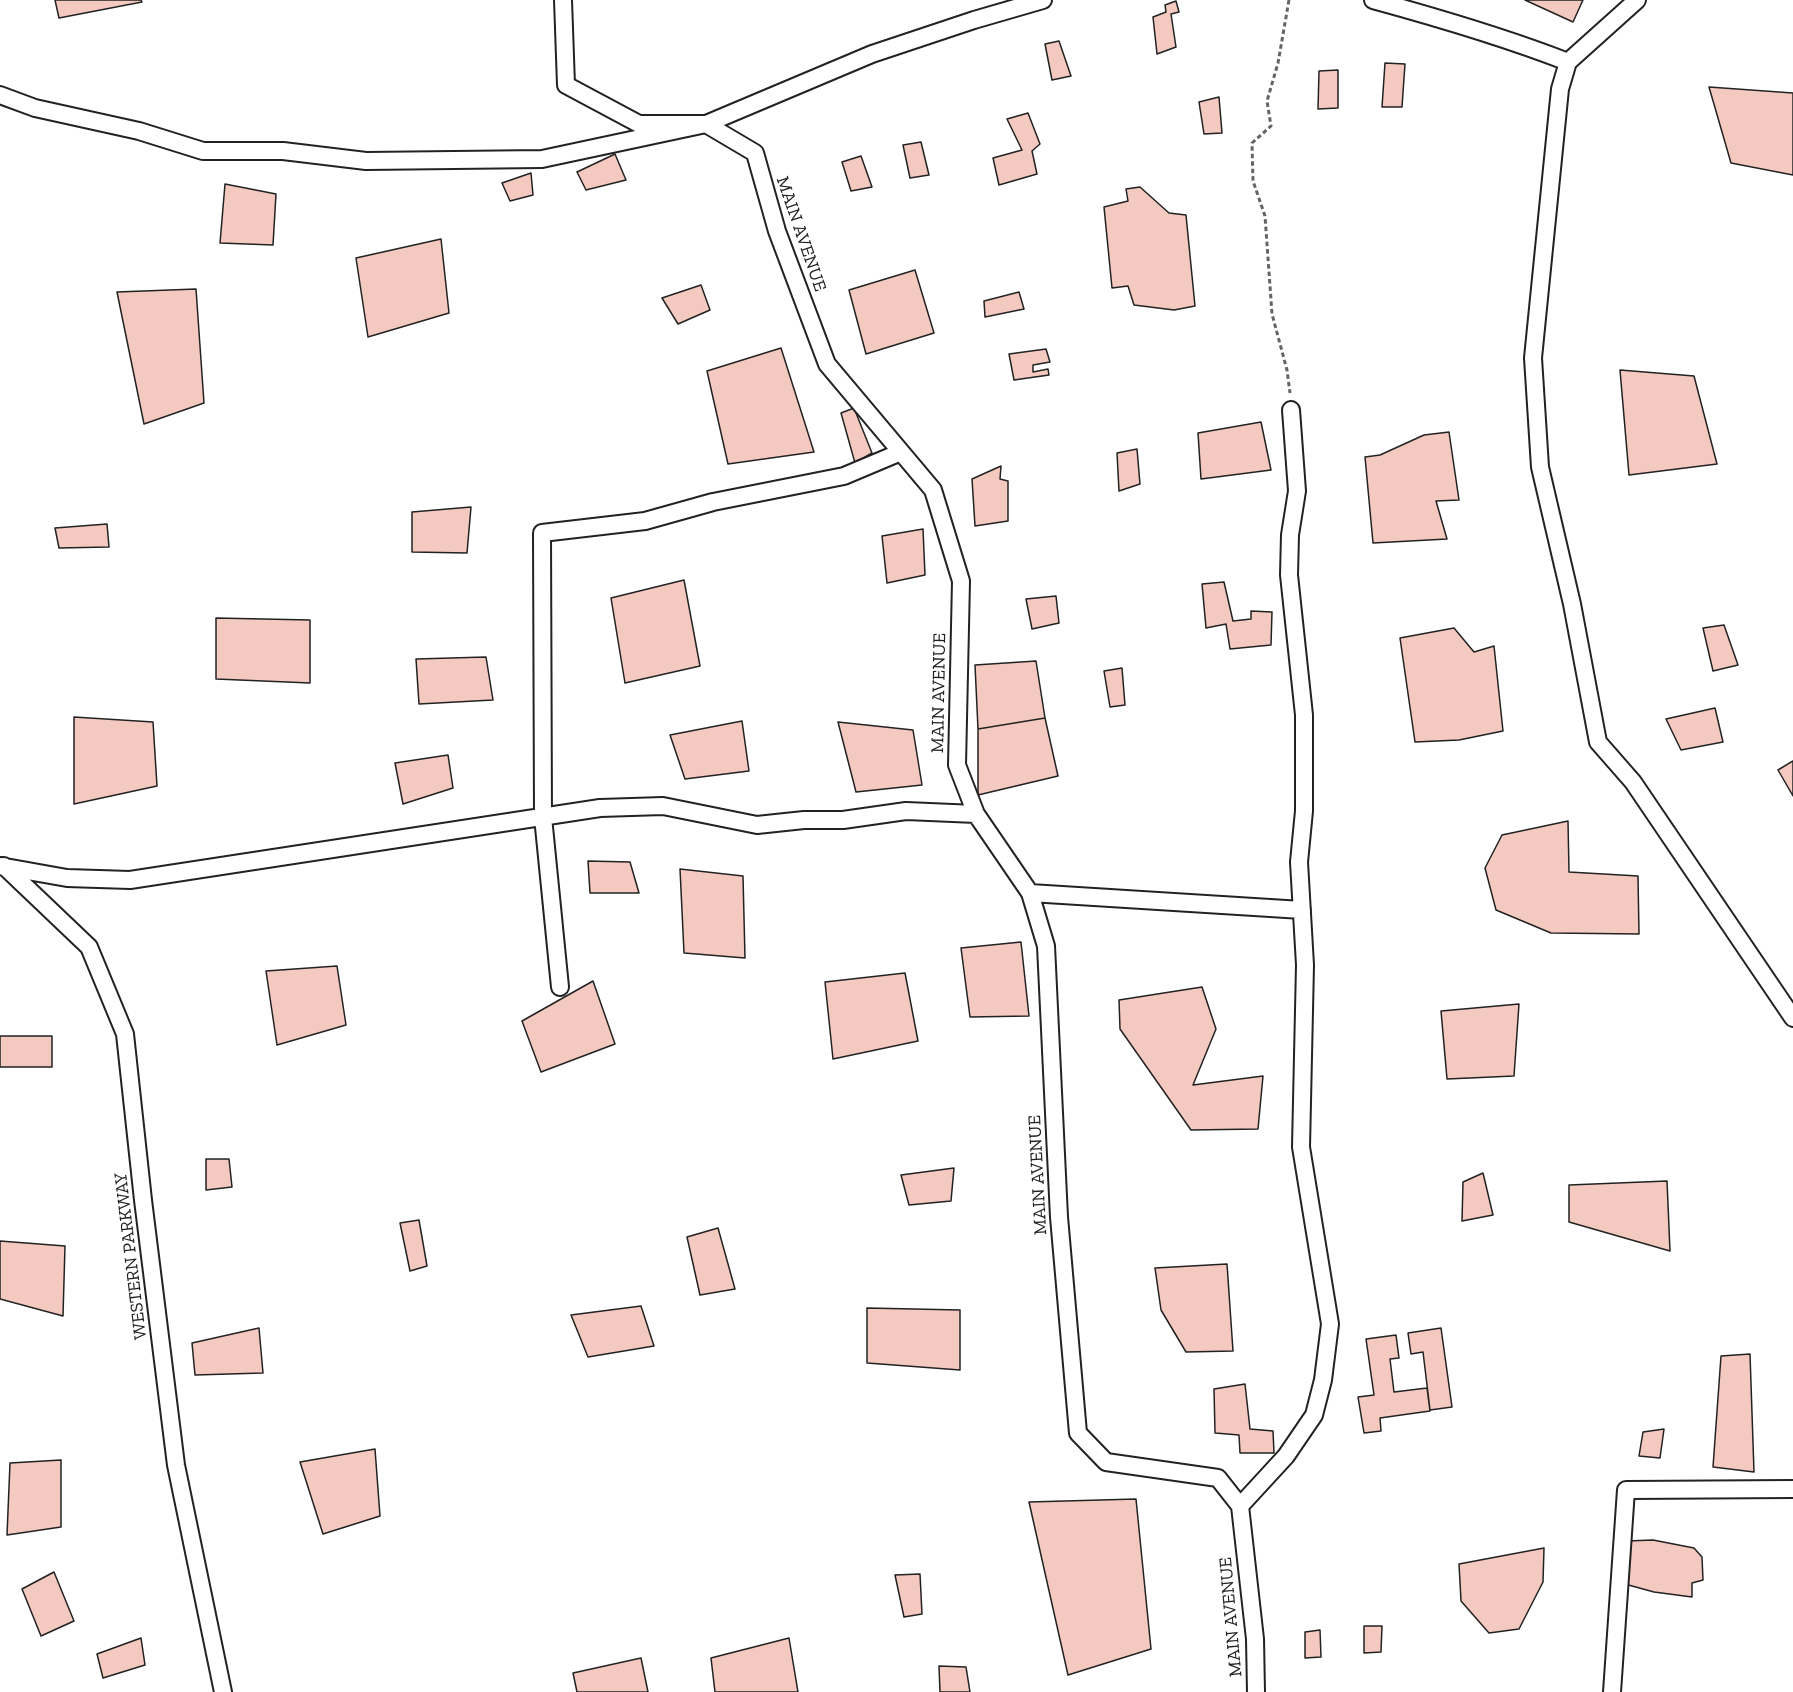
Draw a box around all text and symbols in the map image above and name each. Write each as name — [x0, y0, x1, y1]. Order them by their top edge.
street label: MAIN AVENUE — [771, 174, 831, 294]
street label: MAIN AVENUE — [927, 633, 951, 753]
street label: MAIN AVENUE — [1024, 1114, 1052, 1236]
street label: WESTERN PARKWAY — [110, 1171, 152, 1341]
street label: MAIN AVENUE — [1215, 1556, 1247, 1678]

